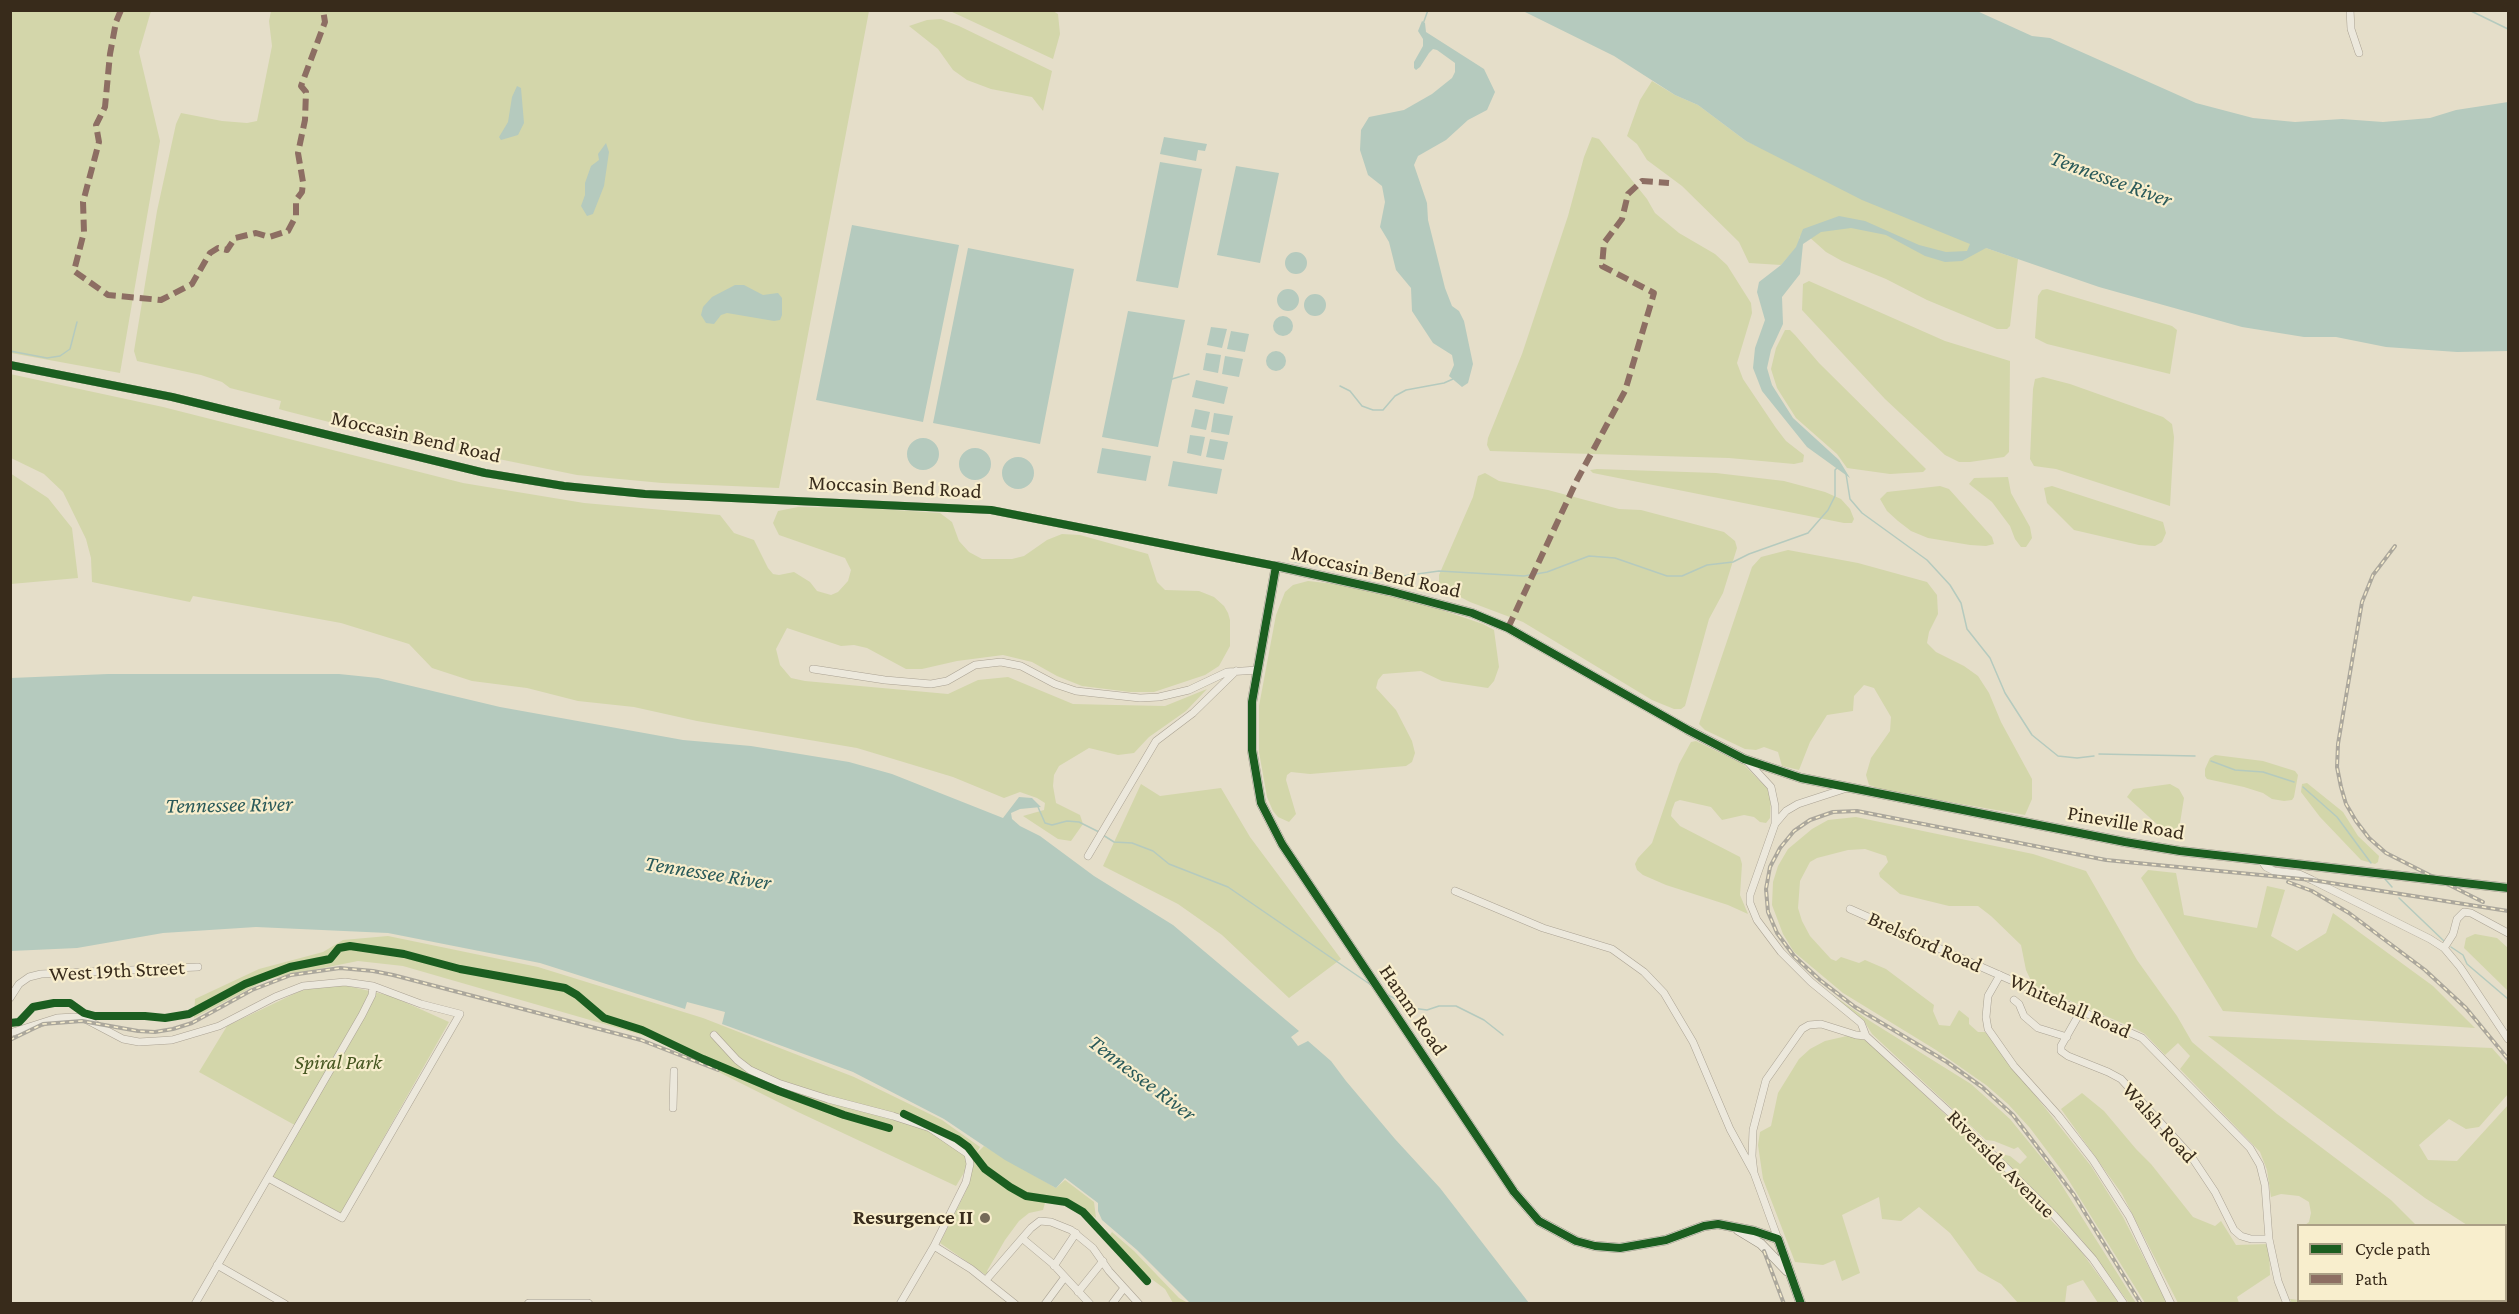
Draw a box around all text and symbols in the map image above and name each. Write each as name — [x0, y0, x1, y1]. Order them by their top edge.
water label: Tennessee River — [2047, 145, 2175, 213]
street label: Moccasin Bend Road — [329, 405, 503, 469]
street label: Moccasin Bend Road — [808, 470, 982, 504]
street label: Moccasin Bend Road — [1289, 540, 1463, 604]
water label: Tennessee River — [165, 791, 293, 819]
street label: Pineville Road — [2065, 800, 2187, 846]
water label: Tennessee River — [643, 850, 773, 896]
street label: Brelsford Road — [1864, 906, 1986, 978]
street label: West 19th Street — [49, 955, 185, 987]
street label: Hamm Road — [1374, 960, 1452, 1060]
street label: Whitehall Road — [2005, 968, 2135, 1044]
water label: Tennessee River — [1083, 1029, 1201, 1127]
park label: Spiral Park — [294, 1050, 382, 1076]
street label: Walsh Road — [2116, 1078, 2202, 1168]
street label: Riverside Avenue — [1942, 1105, 2060, 1223]
place label: Resurgence II — [853, 1205, 973, 1231]
marker: Resurgence II — [978, 1211, 992, 1225]
legend — [2297, 1224, 2507, 1302]
text: Cycle path — [2355, 1239, 2430, 1259]
text: Path — [2355, 1269, 2388, 1289]

